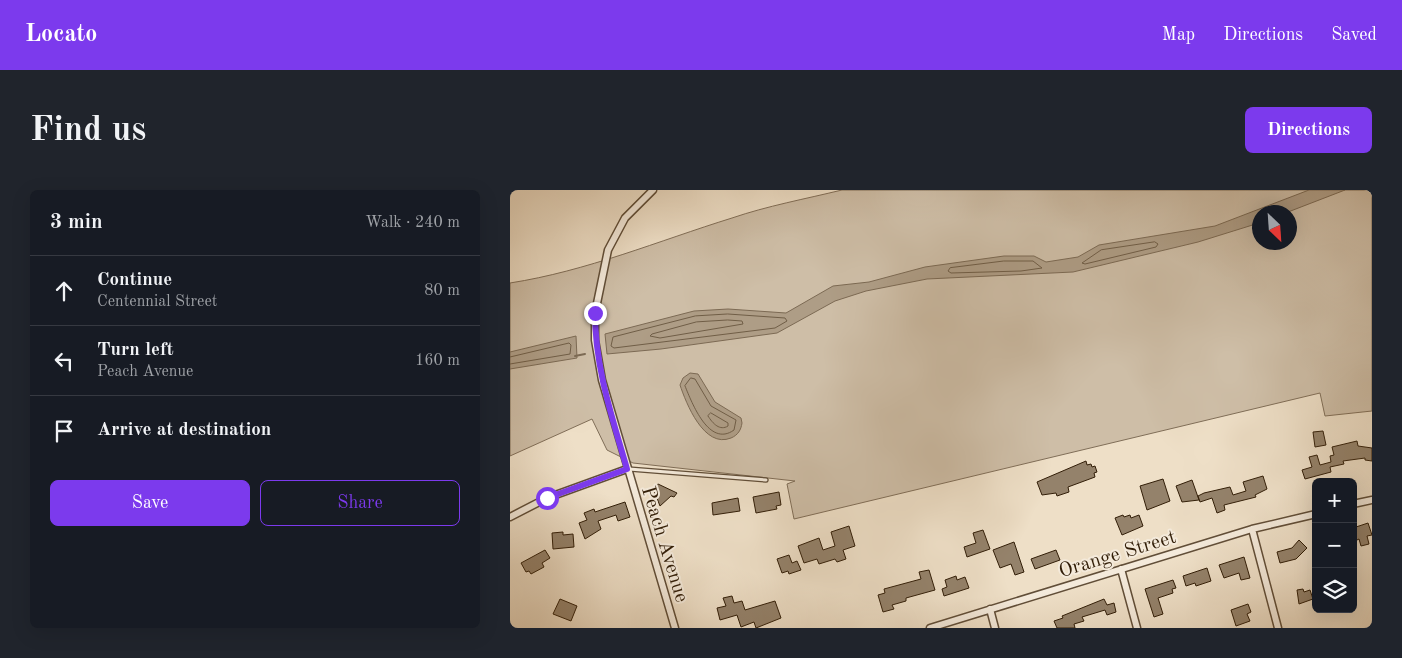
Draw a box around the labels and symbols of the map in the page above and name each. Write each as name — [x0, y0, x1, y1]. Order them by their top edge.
north arrow — [1252, 205, 1297, 250]
route end — [584, 302, 607, 325]
street label: Peach Avenue — [637, 484, 691, 605]
route start — [536, 487, 559, 510]
street label: Orange Street — [1057, 528, 1179, 582]

